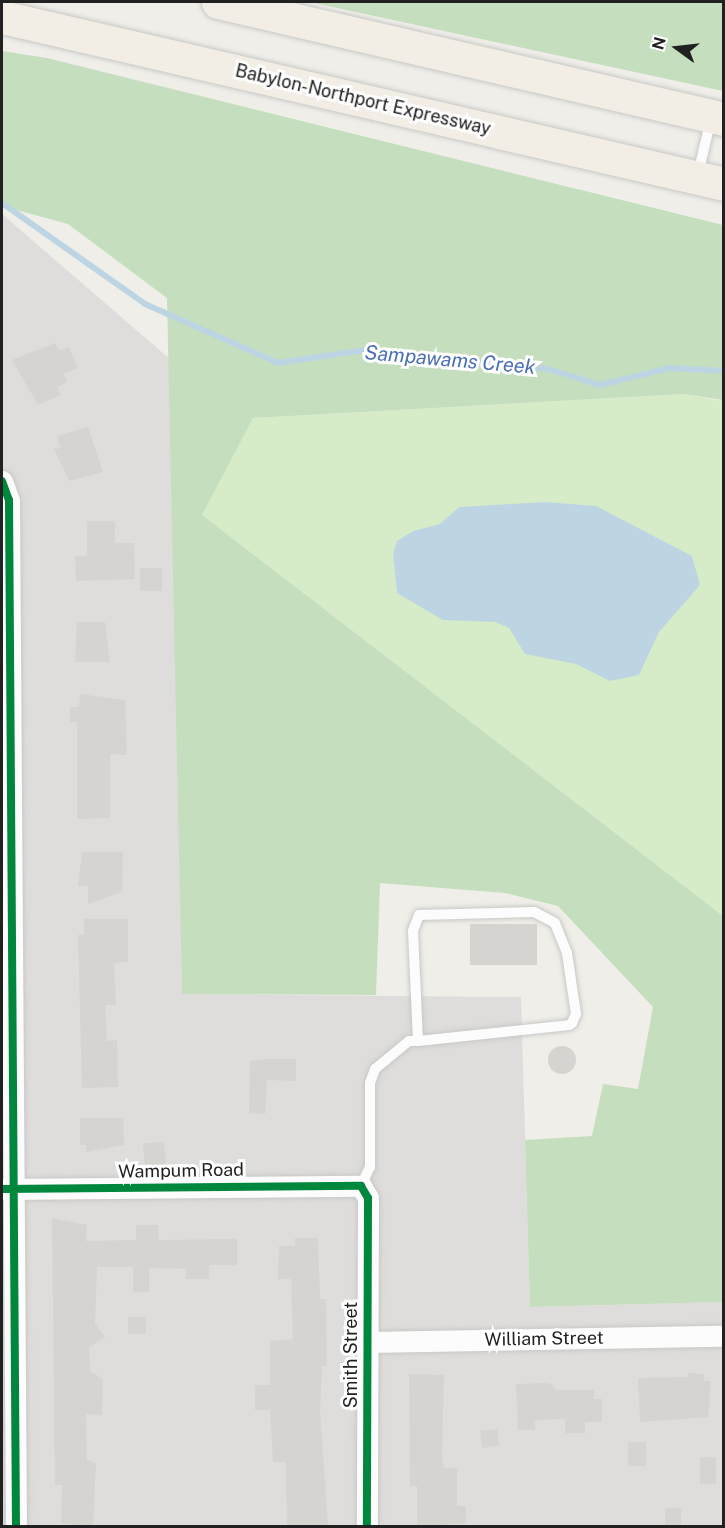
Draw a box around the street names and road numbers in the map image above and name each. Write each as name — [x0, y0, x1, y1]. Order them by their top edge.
street label: Babylon-Northport Expressway — [233, 60, 493, 140]
street label: Wampum Road — [118, 1159, 244, 1183]
street label: Smith Street — [340, 1302, 362, 1408]
street label: William Street — [484, 1327, 604, 1351]

